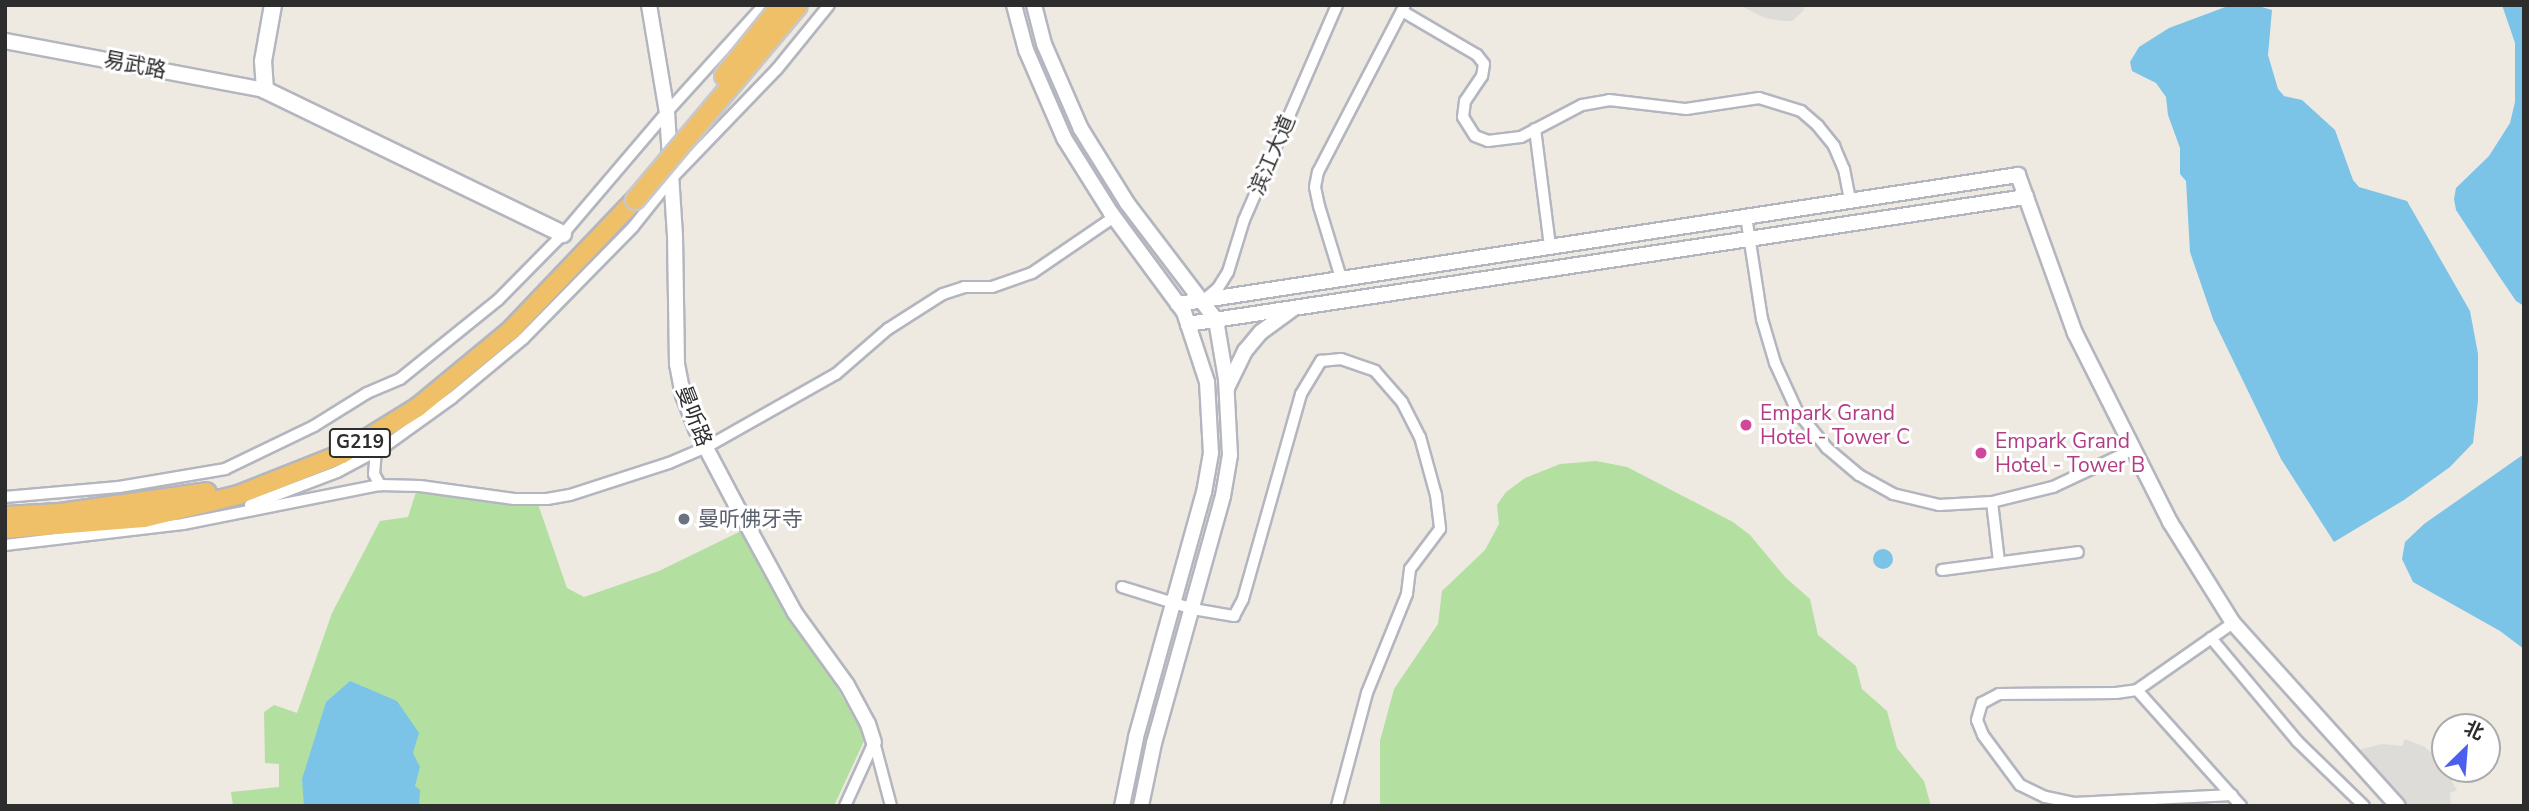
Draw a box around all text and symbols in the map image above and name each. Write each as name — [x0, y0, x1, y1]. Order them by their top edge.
street label: 易武路 — [102, 47, 168, 83]
street label: 滨江大道 — [1244, 111, 1300, 199]
street label: 曼听路 — [671, 382, 717, 450]
place label: Empark Grand Hotel - Tower C — [1760, 400, 1910, 450]
marker: Empark Grand Hotel - Tower C — [1738, 417, 1754, 433]
road number: G219 — [328, 428, 392, 458]
place label: Empark Grand Hotel - Tower B — [1995, 428, 2145, 478]
marker: Empark Grand Hotel - Tower B — [1973, 445, 1989, 461]
place label: 曼听佛牙寺 — [698, 506, 803, 532]
marker: 曼听佛牙寺 — [676, 511, 692, 527]
north arrow — [2431, 713, 2501, 783]
text: 北 — [2460, 715, 2488, 747]

